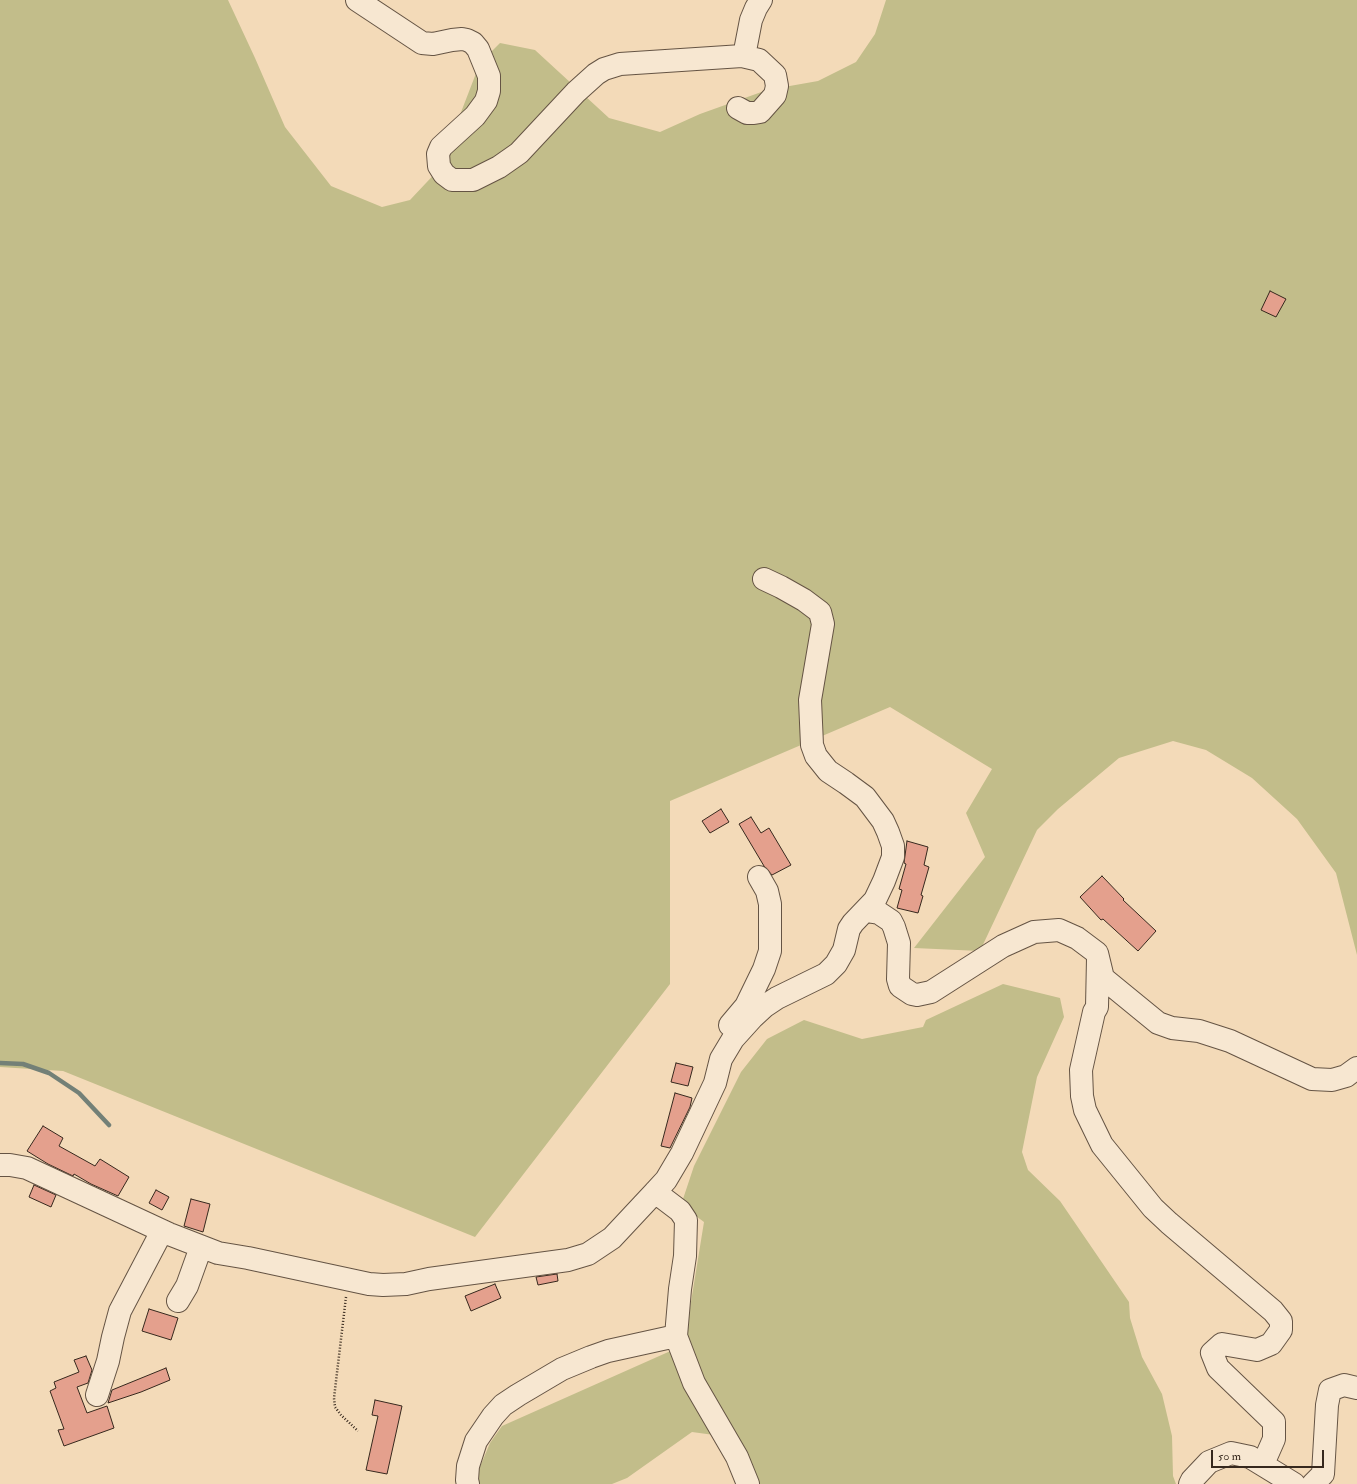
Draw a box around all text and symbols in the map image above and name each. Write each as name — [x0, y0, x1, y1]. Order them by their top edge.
scale bar — [1213, 1442, 1326, 1468]
text: 50 m — [1218, 1449, 1241, 1464]

